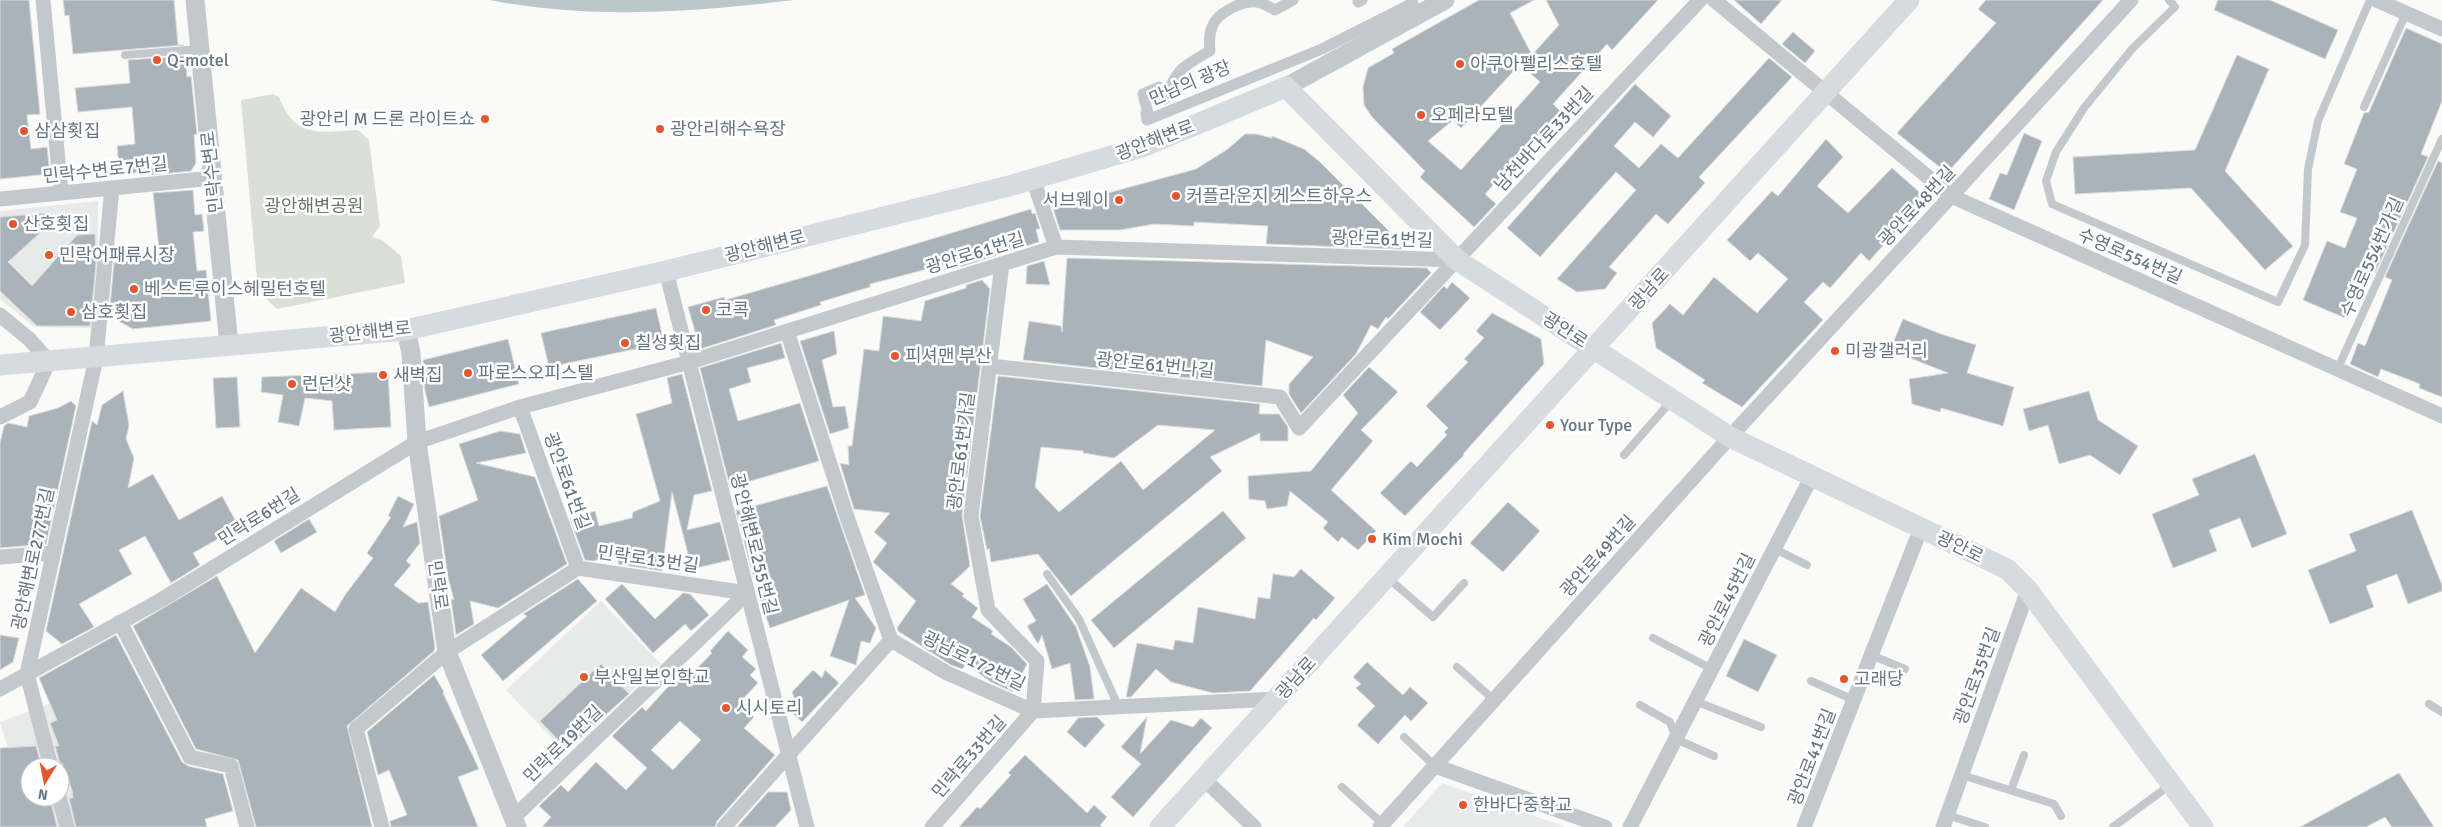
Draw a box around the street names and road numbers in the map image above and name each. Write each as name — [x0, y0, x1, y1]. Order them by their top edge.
street label: 만남의 광장 — [1146, 56, 1234, 110]
street label: 남천바다로33번길 — [1490, 82, 1598, 196]
street label: 광안해변로 — [1112, 115, 1198, 165]
street label: 민락수변로 — [197, 130, 227, 214]
street label: 민락수변로7번길 — [41, 152, 169, 188]
street label: 광안로48번길 — [1874, 161, 1960, 251]
street label: 수영로554번가길 — [2336, 194, 2408, 320]
street label: 수영로554번길 — [2074, 223, 2186, 289]
street label: 광안해변로 — [722, 225, 808, 267]
street label: 광안로61번길 — [1331, 226, 1433, 252]
street label: 광안로61번길 — [923, 228, 1027, 278]
street label: 광남로 — [1624, 263, 1674, 315]
street label: 광안로 — [1538, 307, 1592, 353]
street label: 광안해변로 — [328, 317, 412, 347]
street label: 광안로61번나길 — [1095, 348, 1215, 382]
street label: 광안로61번가길 — [943, 391, 979, 511]
street label: 광안로61번길 — [539, 429, 595, 533]
street label: 광안해변로255번길 — [726, 471, 782, 617]
street label: 민락로6번길 — [214, 483, 304, 551]
street label: 광안해변로277번길 — [7, 486, 59, 632]
street label: 광안로49번길 — [1556, 511, 1640, 601]
street label: 광안로 — [1933, 526, 1987, 568]
street label: 민락로13번길 — [596, 541, 700, 577]
street label: 광안로45번길 — [1694, 549, 1760, 651]
street label: 민락로 — [424, 559, 452, 611]
street label: 광안로35번길 — [1949, 624, 2005, 728]
street label: 광남로172번길 — [919, 627, 1029, 695]
street label: 광남로 — [1271, 652, 1321, 704]
street label: 민락로19번길 — [519, 701, 607, 787]
street label: 광안로41번길 — [1783, 705, 1841, 809]
street label: 민락로33번길 — [927, 711, 1011, 803]

